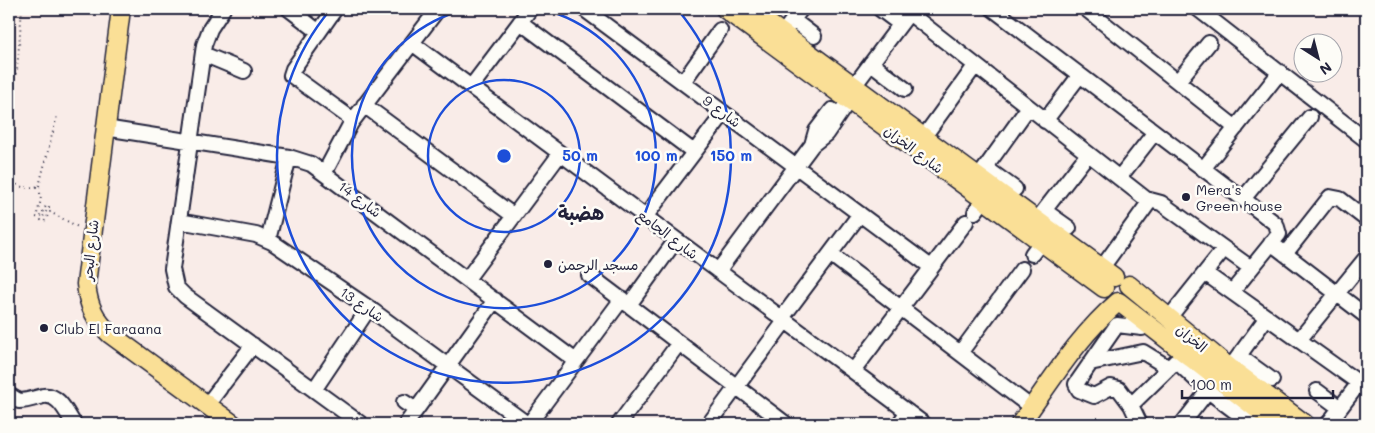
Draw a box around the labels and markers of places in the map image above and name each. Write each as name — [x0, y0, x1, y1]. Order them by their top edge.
centre of rings — [495, 147, 513, 165]
place label: Mera's Green house — [1196, 180, 1282, 215]
marker: Mera's Green house — [1180, 191, 1192, 203]
place label: مسجد الرحمن — [558, 255, 638, 274]
marker: مسجد الرحمن — [542, 258, 554, 270]
place label: Club El Faraana — [54, 319, 162, 338]
marker: Club El Faraana — [38, 322, 50, 334]

